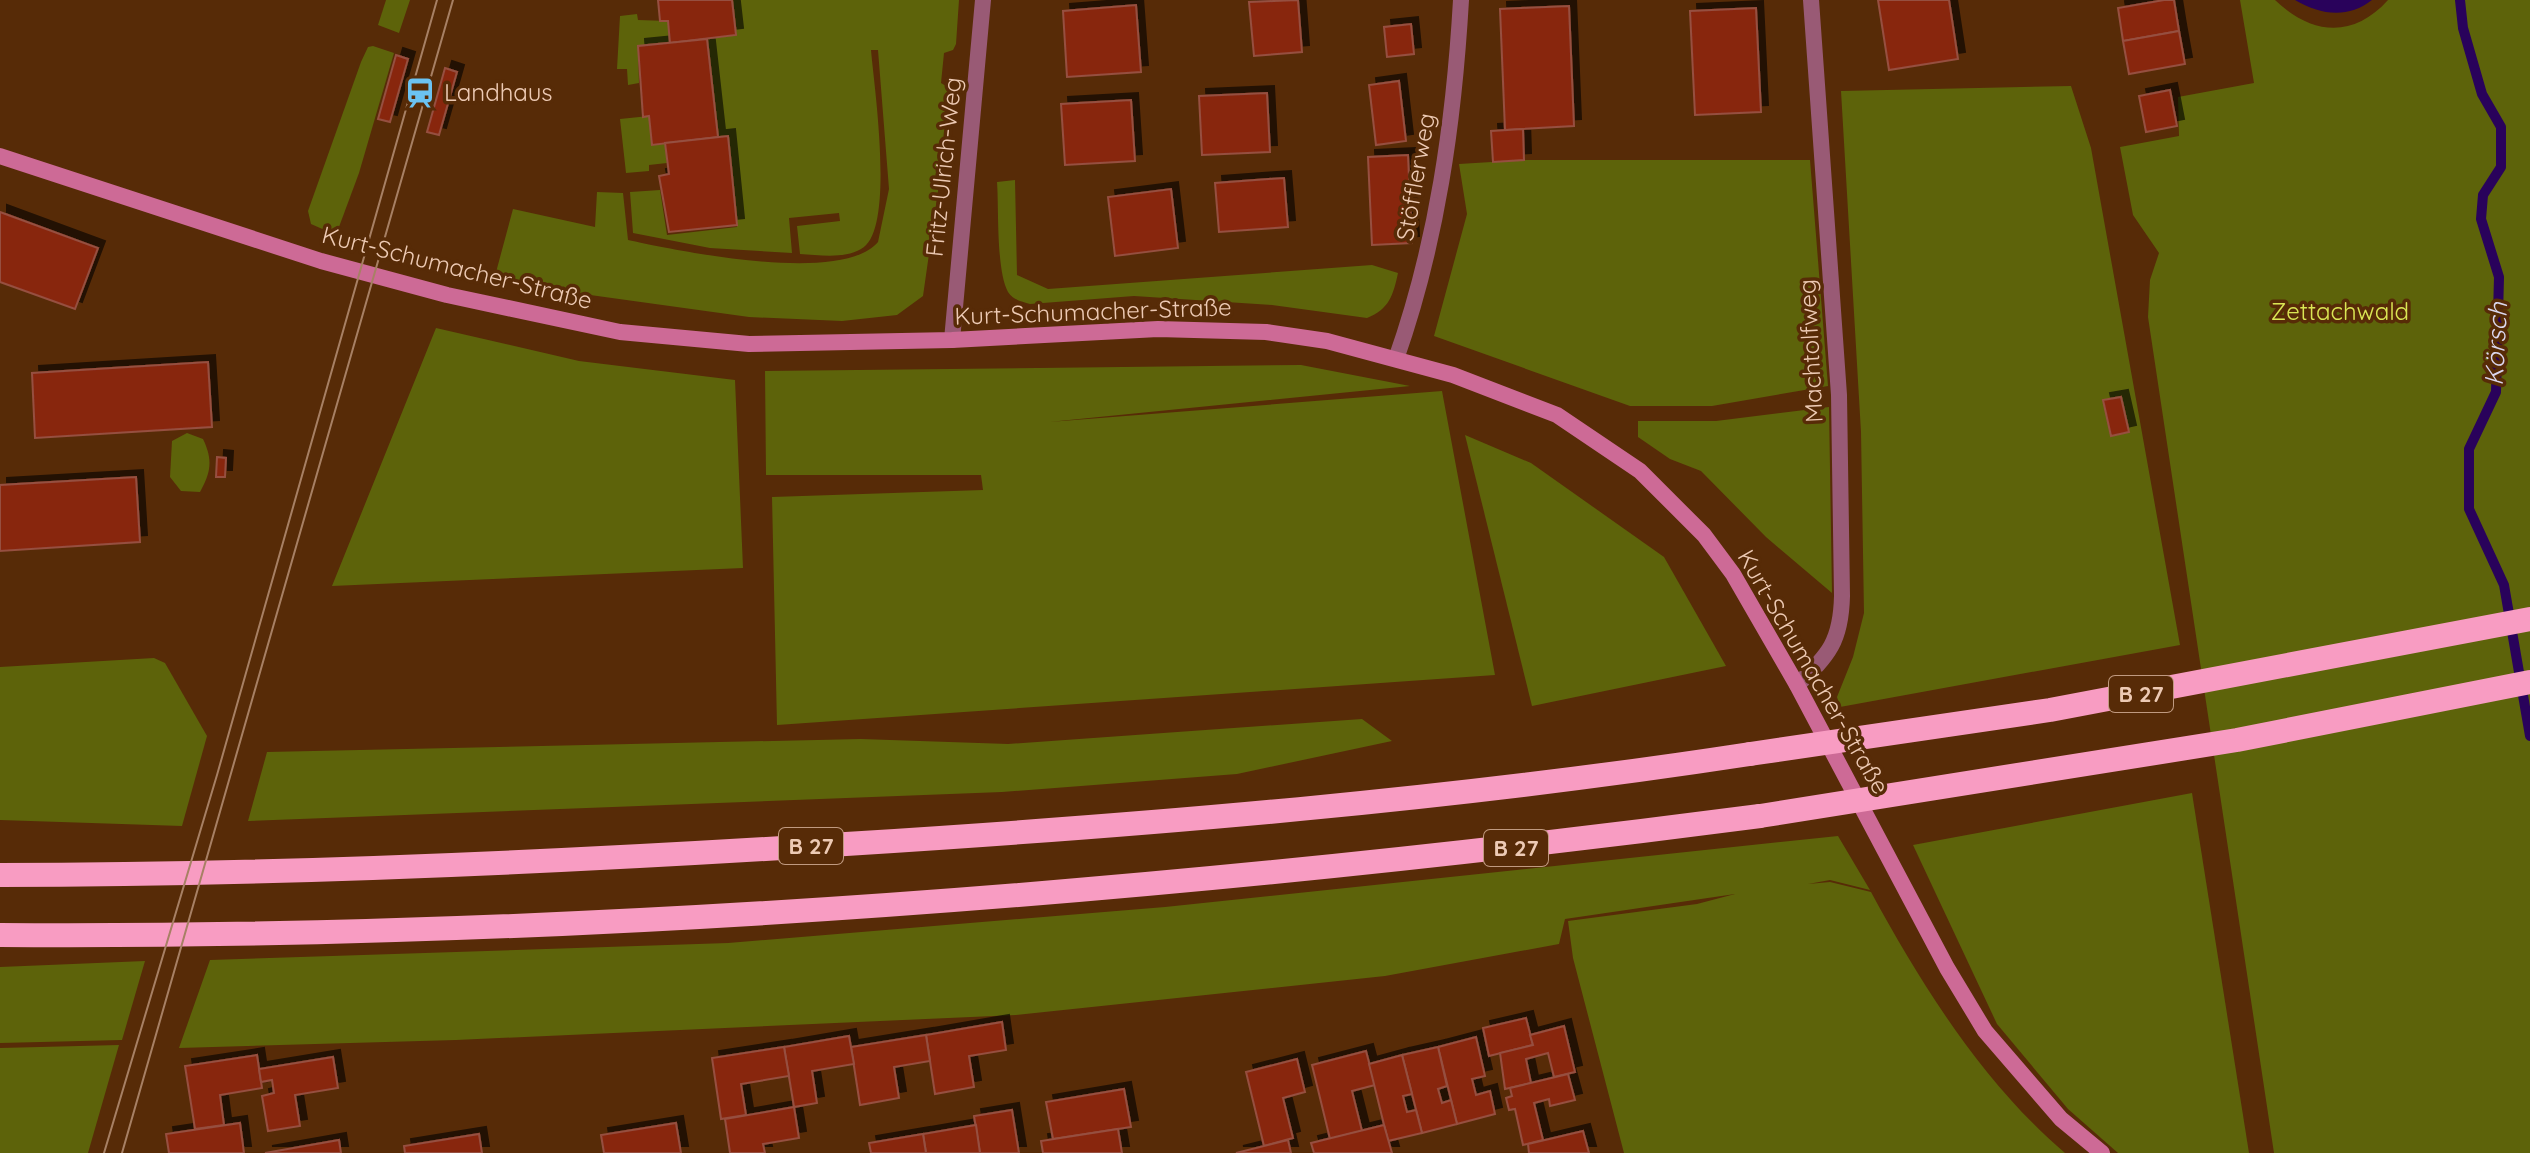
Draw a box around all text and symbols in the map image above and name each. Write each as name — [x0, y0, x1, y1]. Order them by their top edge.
station icon: Landhaus — [403, 76, 437, 110]
street label: Fritz-Ulrich-Weg — [919, 76, 967, 258]
place label: Landhaus — [444, 77, 553, 107]
street label: Stöfflerweg — [1389, 111, 1441, 243]
street label: Kurt-Schumacher-Straße — [319, 219, 595, 315]
street label: Machtolfweg — [1791, 279, 1829, 424]
street label: Kurt-Schumacher-Straße — [954, 291, 1232, 331]
park label: Zettachwald — [2271, 296, 2409, 326]
water label: Körsch — [2477, 300, 2514, 387]
street label: Kurt-Schumacher-Straße — [1732, 544, 1896, 799]
road number: B 27 — [2109, 676, 2173, 712]
road number: B 27 — [779, 828, 843, 864]
road number: B 27 — [1484, 830, 1548, 866]

